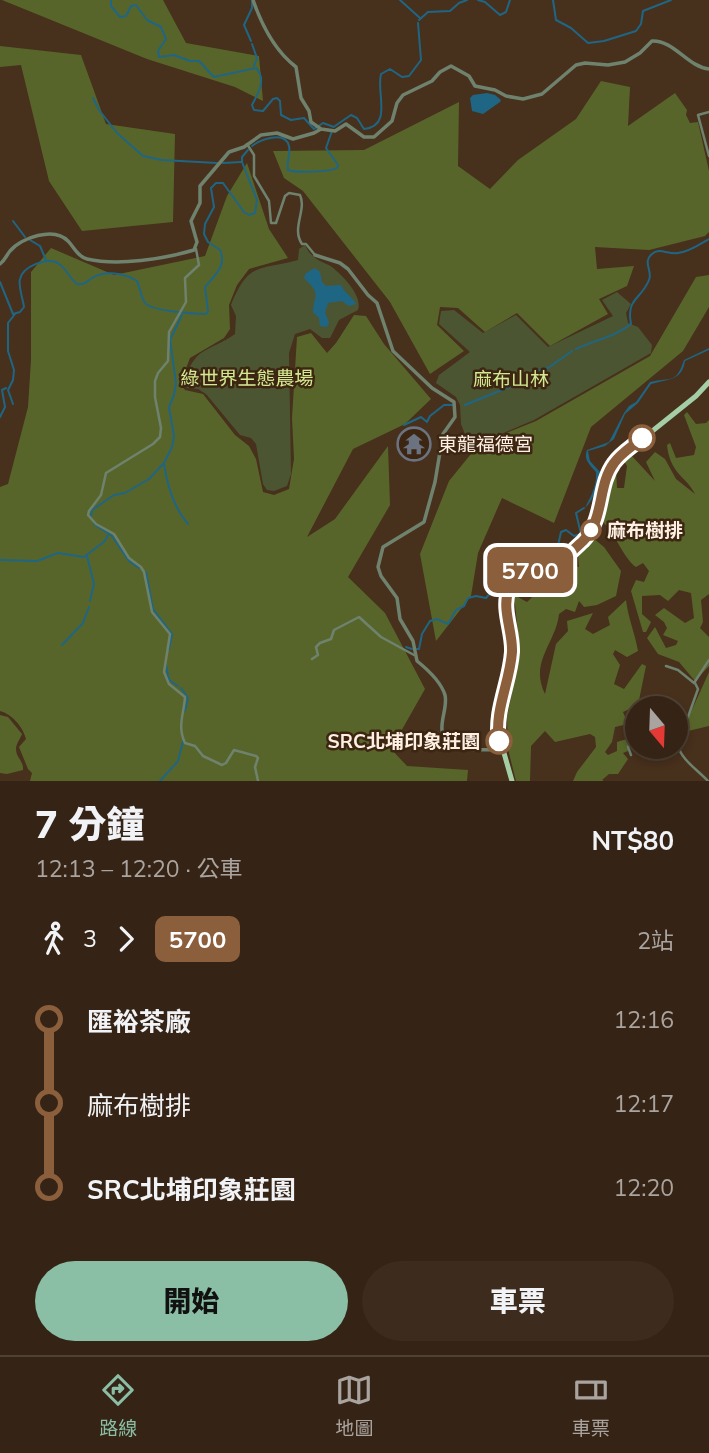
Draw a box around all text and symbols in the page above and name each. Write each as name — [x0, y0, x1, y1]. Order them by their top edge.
park label: 綠世界生態農場 — [180, 366, 314, 390]
park label: 麻布山林 — [473, 367, 549, 391]
temple icon: 東龍福德宮 — [395, 425, 433, 463]
unlabelled marker — [629, 425, 655, 451]
place label: 東龍福德宮 — [438, 432, 533, 456]
place label: 麻布樹排 — [607, 518, 683, 542]
marker: 麻布樹排 — [581, 520, 601, 540]
line badge: 5700 — [481, 547, 579, 593]
text: 5700 — [501, 555, 559, 585]
north arrow — [625, 696, 688, 760]
map controls — [625, 696, 688, 759]
marker: SRC北埔印象莊園 — [486, 728, 512, 754]
place label: SRC北埔印象莊園 — [327, 729, 480, 753]
text: 7 分鐘 — [35, 800, 145, 848]
text: NT$80 — [591, 824, 674, 857]
text: 12:13 – 12:20 · 公車 — [35, 854, 243, 883]
icon: walk — [35, 920, 73, 958]
icon: forward — [107, 920, 145, 958]
text: 3 — [83, 924, 97, 953]
text: 5700 — [169, 924, 226, 954]
text: 2站 — [637, 926, 674, 955]
text: 匯裕茶廠 — [87, 1005, 191, 1038]
text: 12:16 — [614, 1005, 674, 1034]
text: 麻布樹排 — [87, 1089, 191, 1122]
text: 12:17 — [614, 1089, 674, 1118]
text: SRC北埔印象莊園 — [87, 1173, 296, 1206]
text: 12:20 — [614, 1173, 674, 1202]
button: 開始 — [35, 1261, 348, 1341]
button: 車票 — [362, 1261, 674, 1341]
tab: 路線 — [99, 1371, 137, 1440]
tab: 地圖 — [335, 1371, 374, 1440]
tab: 車票 — [572, 1371, 610, 1440]

